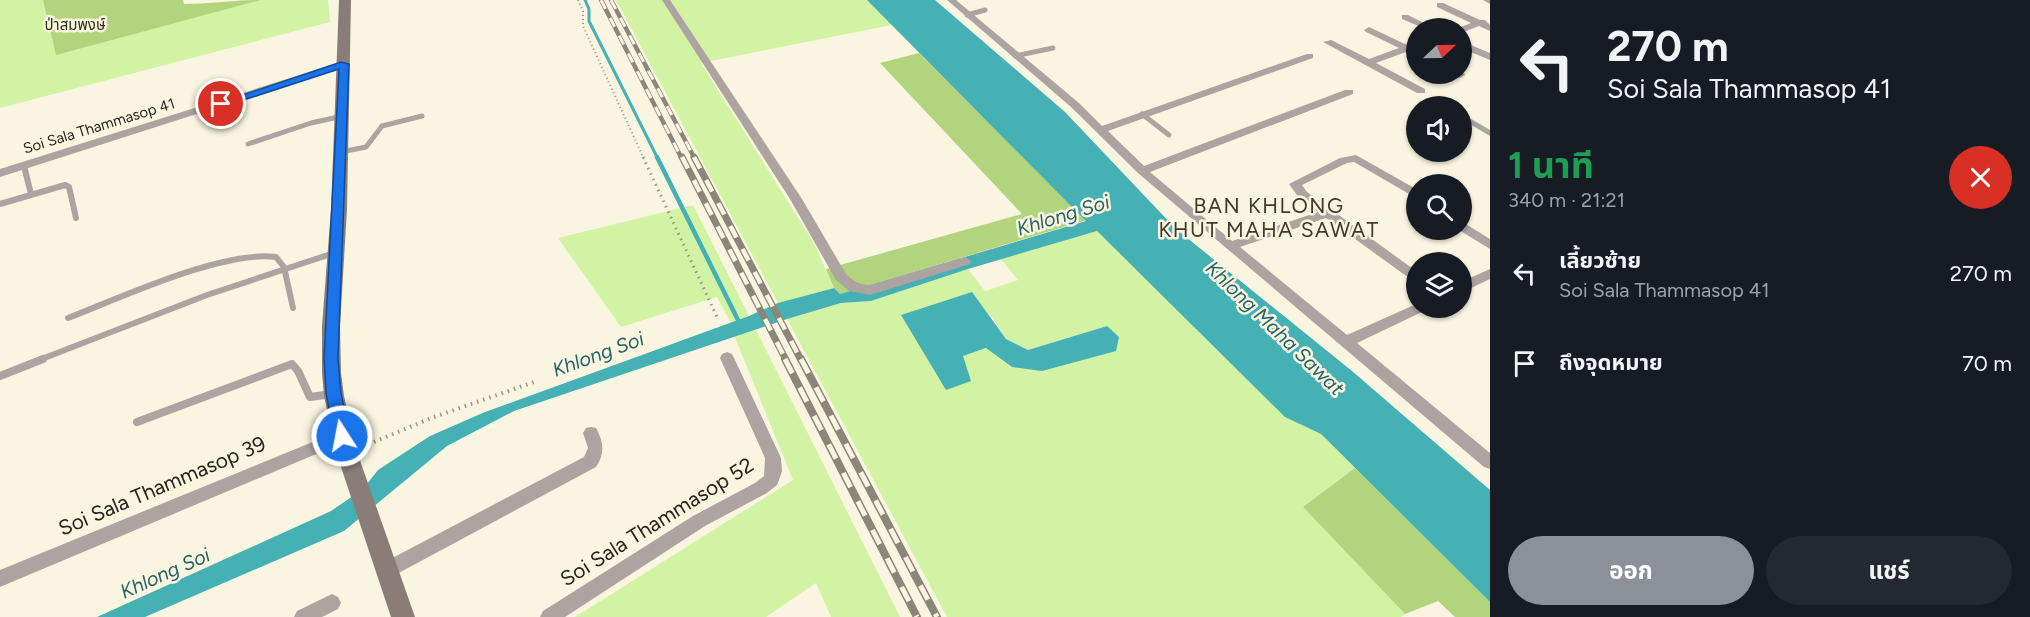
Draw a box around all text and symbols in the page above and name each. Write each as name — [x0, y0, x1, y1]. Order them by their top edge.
park label: ป่าสมพงษ์ — [44, 16, 106, 34]
north arrow — [1406, 18, 1472, 84]
map controls — [1406, 18, 1472, 318]
text: 270 m — [1607, 21, 1729, 72]
icon: left — [1508, 24, 1586, 102]
text: Soi Sala Thammasop 41 — [1607, 72, 1891, 105]
pin — [195, 78, 246, 129]
icon: arrive — [204, 87, 237, 120]
street label: Soi Sala Thammasop 41 — [21, 94, 177, 158]
button: sound — [1406, 96, 1472, 162]
text: 1 นาที — [1508, 144, 1594, 187]
button: close — [1949, 146, 2012, 209]
button: search — [1406, 174, 1472, 240]
text: 340 m · 21:21 — [1508, 188, 1625, 212]
water label: Khlong Soi — [1014, 189, 1113, 240]
district label: BAN KHLONG KHUT MAHA SAWAT — [1158, 193, 1380, 242]
text: เลี้ยวซ้าย — [1559, 247, 1641, 274]
button: layers — [1406, 252, 1472, 318]
water label: Khlong Maha Sawat — [1201, 256, 1349, 400]
icon: left — [1508, 257, 1541, 290]
text: 270 m — [1950, 260, 2012, 287]
text: Soi Sala Thammasop 41 — [1559, 278, 1769, 302]
water label: Khlong Soi — [549, 326, 647, 382]
icon: arrive — [1508, 347, 1541, 380]
text: ถึงจุดหมาย — [1559, 349, 1663, 376]
text: 70 m — [1962, 350, 2012, 377]
position arrow — [310, 404, 374, 468]
street label: Soi Sala Thammasop 39 — [54, 431, 269, 541]
street label: Soi Sala Thammasop 52 — [556, 452, 758, 591]
button: ออก — [1508, 536, 1754, 605]
button: แชร์ — [1766, 536, 2012, 605]
water label: Khlong Soi — [116, 542, 214, 603]

